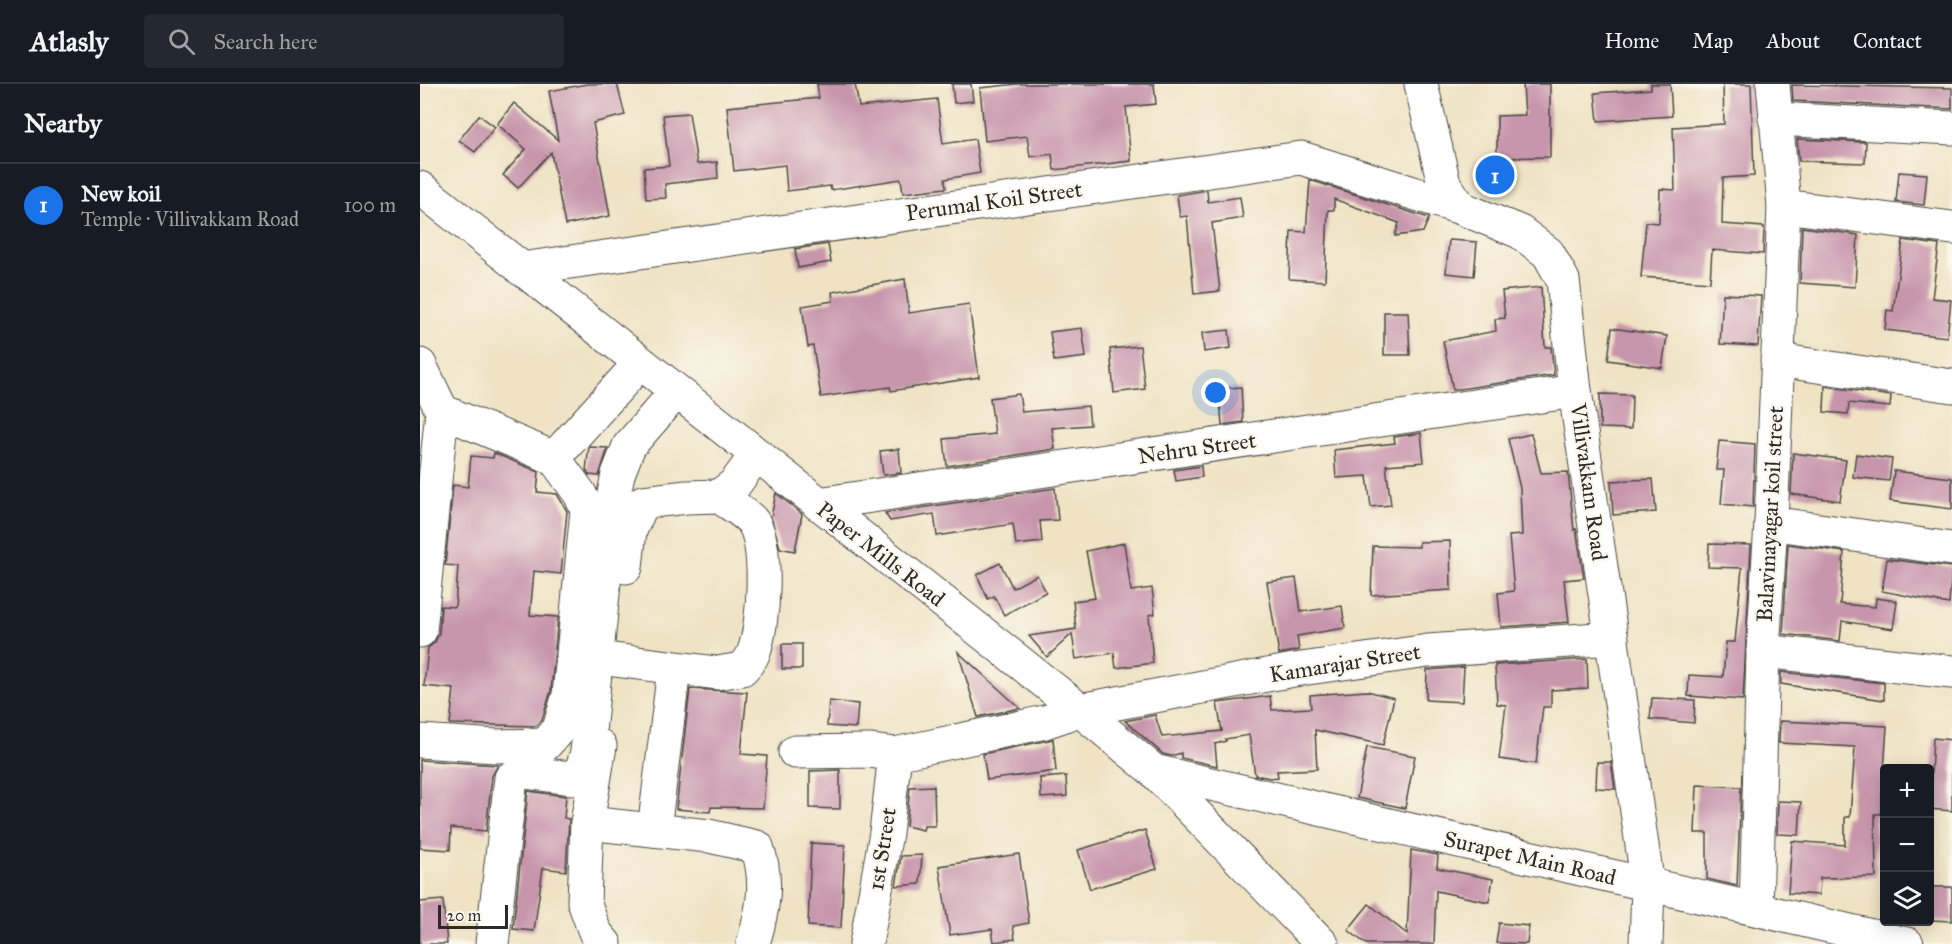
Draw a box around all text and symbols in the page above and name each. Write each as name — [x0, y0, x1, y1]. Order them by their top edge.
search box — [144, 14, 564, 68]
text: Atlasly — [30, 24, 108, 59]
icon: search — [165, 25, 198, 58]
text: Search here — [213, 28, 317, 55]
text: Home — [1604, 28, 1659, 54]
text: Map — [1692, 28, 1733, 54]
text: About — [1766, 28, 1820, 54]
text: Contact — [1853, 28, 1922, 54]
text: Nearby — [24, 107, 102, 139]
pin: 1 — [1476, 152, 1514, 197]
street label: Perumal Koil Street — [904, 175, 1084, 227]
text: New koil — [81, 180, 161, 207]
text: 1 — [40, 193, 47, 217]
text: 100 m — [344, 193, 396, 217]
text: Temple · Villivakkam Road — [81, 207, 299, 231]
your location — [1201, 378, 1230, 407]
street label: Villivakkam Road — [1564, 401, 1613, 562]
street label: Balavinayagar koil street — [1751, 405, 1789, 623]
street label: Nehru Street — [1136, 426, 1258, 470]
street label: Paper Mills Road — [812, 496, 950, 612]
street label: Kamarajar Street — [1268, 638, 1423, 688]
map controls — [1880, 764, 1934, 926]
button: + — [1880, 764, 1934, 818]
street label: 1st Street — [862, 805, 902, 893]
button: − — [1880, 818, 1934, 872]
street label: Surapet Main Road — [1441, 825, 1619, 891]
button: layers — [1880, 872, 1934, 926]
scale bar — [438, 902, 508, 930]
text: 20 m — [447, 906, 481, 925]

